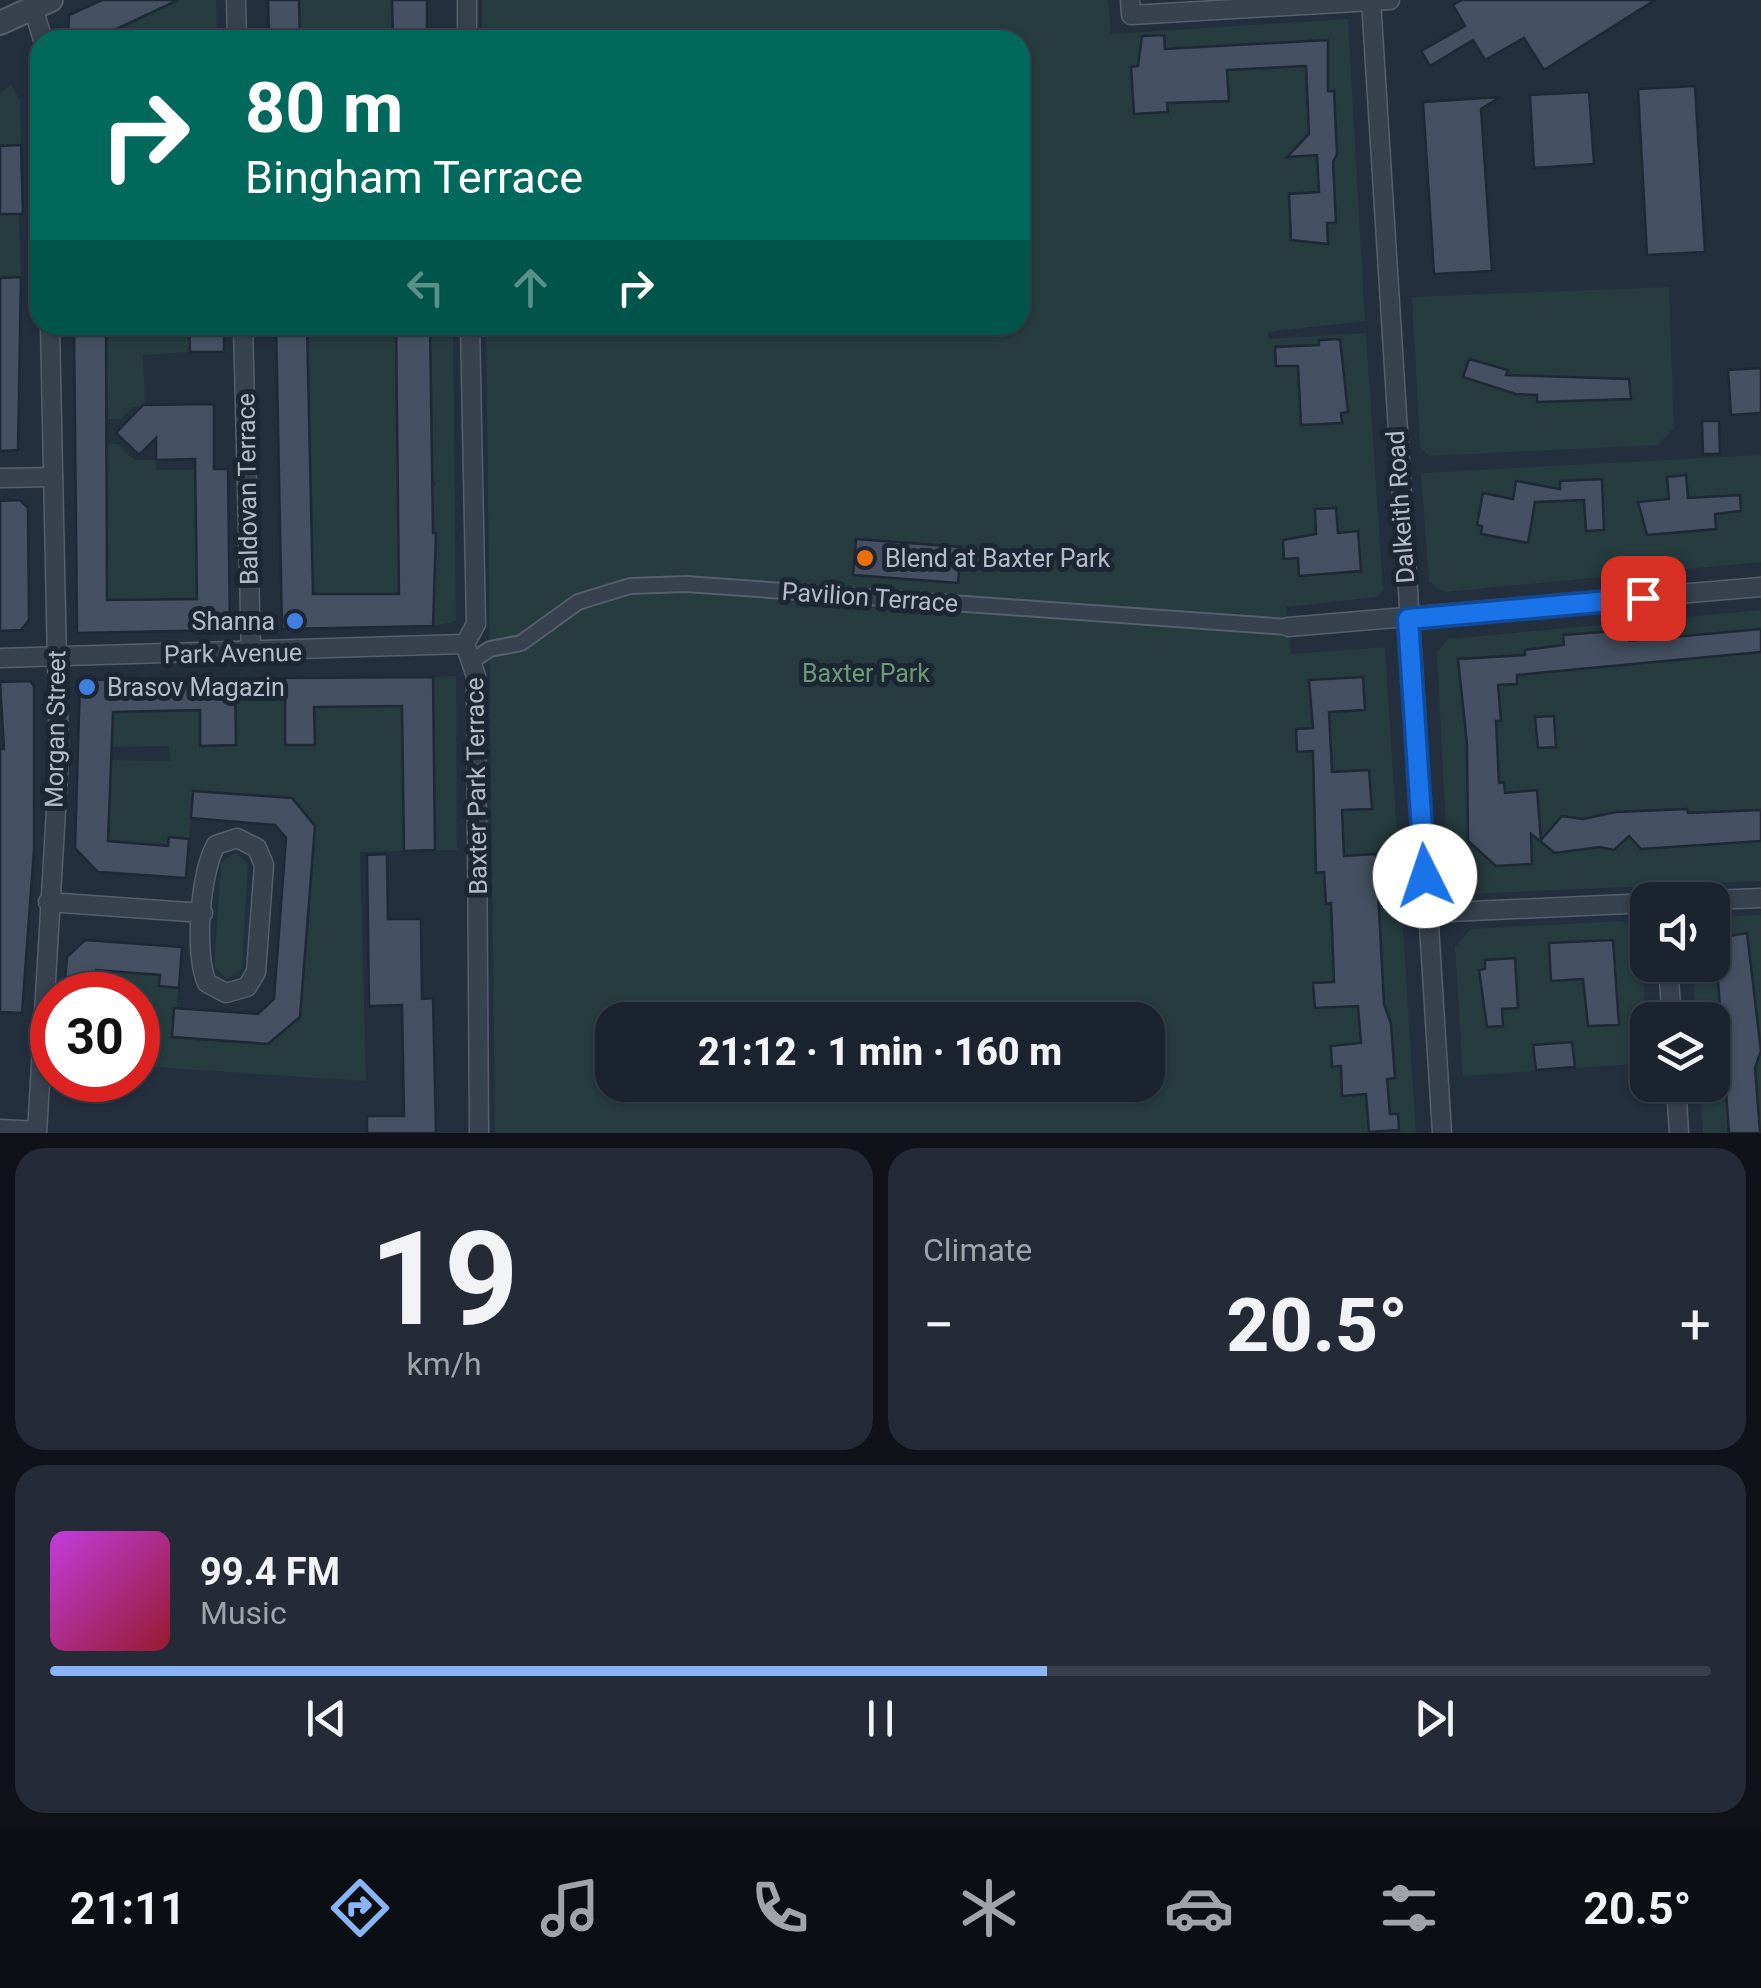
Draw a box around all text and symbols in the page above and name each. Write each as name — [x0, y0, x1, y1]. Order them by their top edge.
text: 80 m — [245, 67, 403, 149]
icon: right — [80, 70, 210, 200]
text: Bingham Terrace — [245, 151, 583, 204]
icon: left — [398, 260, 453, 315]
icon: ahead — [503, 260, 558, 315]
icon: right — [608, 260, 663, 315]
street label: Baldovan Terrace — [231, 393, 264, 585]
street label: Dalkeith Road — [1381, 429, 1420, 584]
place label: Blend at Baxter Park — [885, 544, 1110, 573]
marker: Blend at Baxter Park — [854, 547, 876, 569]
pin — [1601, 556, 1686, 641]
icon: arrive — [1616, 571, 1671, 626]
street label: Pavilion Terrace — [781, 577, 959, 618]
place label: Shanna — [192, 607, 275, 636]
marker: Shanna — [284, 610, 306, 632]
street label: Park Avenue — [164, 638, 302, 669]
street label: Morgan Street — [40, 650, 71, 808]
park label: Baxter Park — [802, 659, 930, 688]
place label: Brasov Magazin — [107, 673, 285, 702]
marker: Brasov Magazin — [76, 676, 98, 698]
street label: Baxter Park Terrace — [460, 677, 493, 895]
position arrow — [1373, 824, 1477, 928]
map controls — [1630, 882, 1730, 1102]
button: sound — [1630, 882, 1730, 982]
speed limit sign: 30 — [30, 972, 160, 1102]
button: layers — [1630, 1002, 1730, 1102]
text: 21:12 · 1 min · 160 m — [698, 1030, 1062, 1074]
text: 19 — [369, 1203, 519, 1356]
text: Climate — [923, 1231, 1032, 1269]
text: 20.5° — [1226, 1281, 1408, 1369]
text: − — [923, 1293, 954, 1357]
text: + — [1680, 1293, 1711, 1357]
text: km/h — [406, 1345, 482, 1383]
text: 99.4 FM — [200, 1550, 340, 1594]
text: Music — [200, 1594, 287, 1632]
icon: previous — [299, 1691, 354, 1746]
icon: pause — [853, 1691, 908, 1746]
icon: next — [1407, 1691, 1462, 1746]
icon: directions — [325, 1873, 395, 1943]
icon: music — [535, 1873, 605, 1943]
icon: phone — [745, 1873, 815, 1943]
icon: climate — [954, 1873, 1024, 1943]
icon: car — [1164, 1873, 1234, 1943]
icon: filters — [1374, 1873, 1444, 1943]
text: 21:11 — [70, 1882, 186, 1935]
text: 20.5° — [1583, 1882, 1691, 1935]

